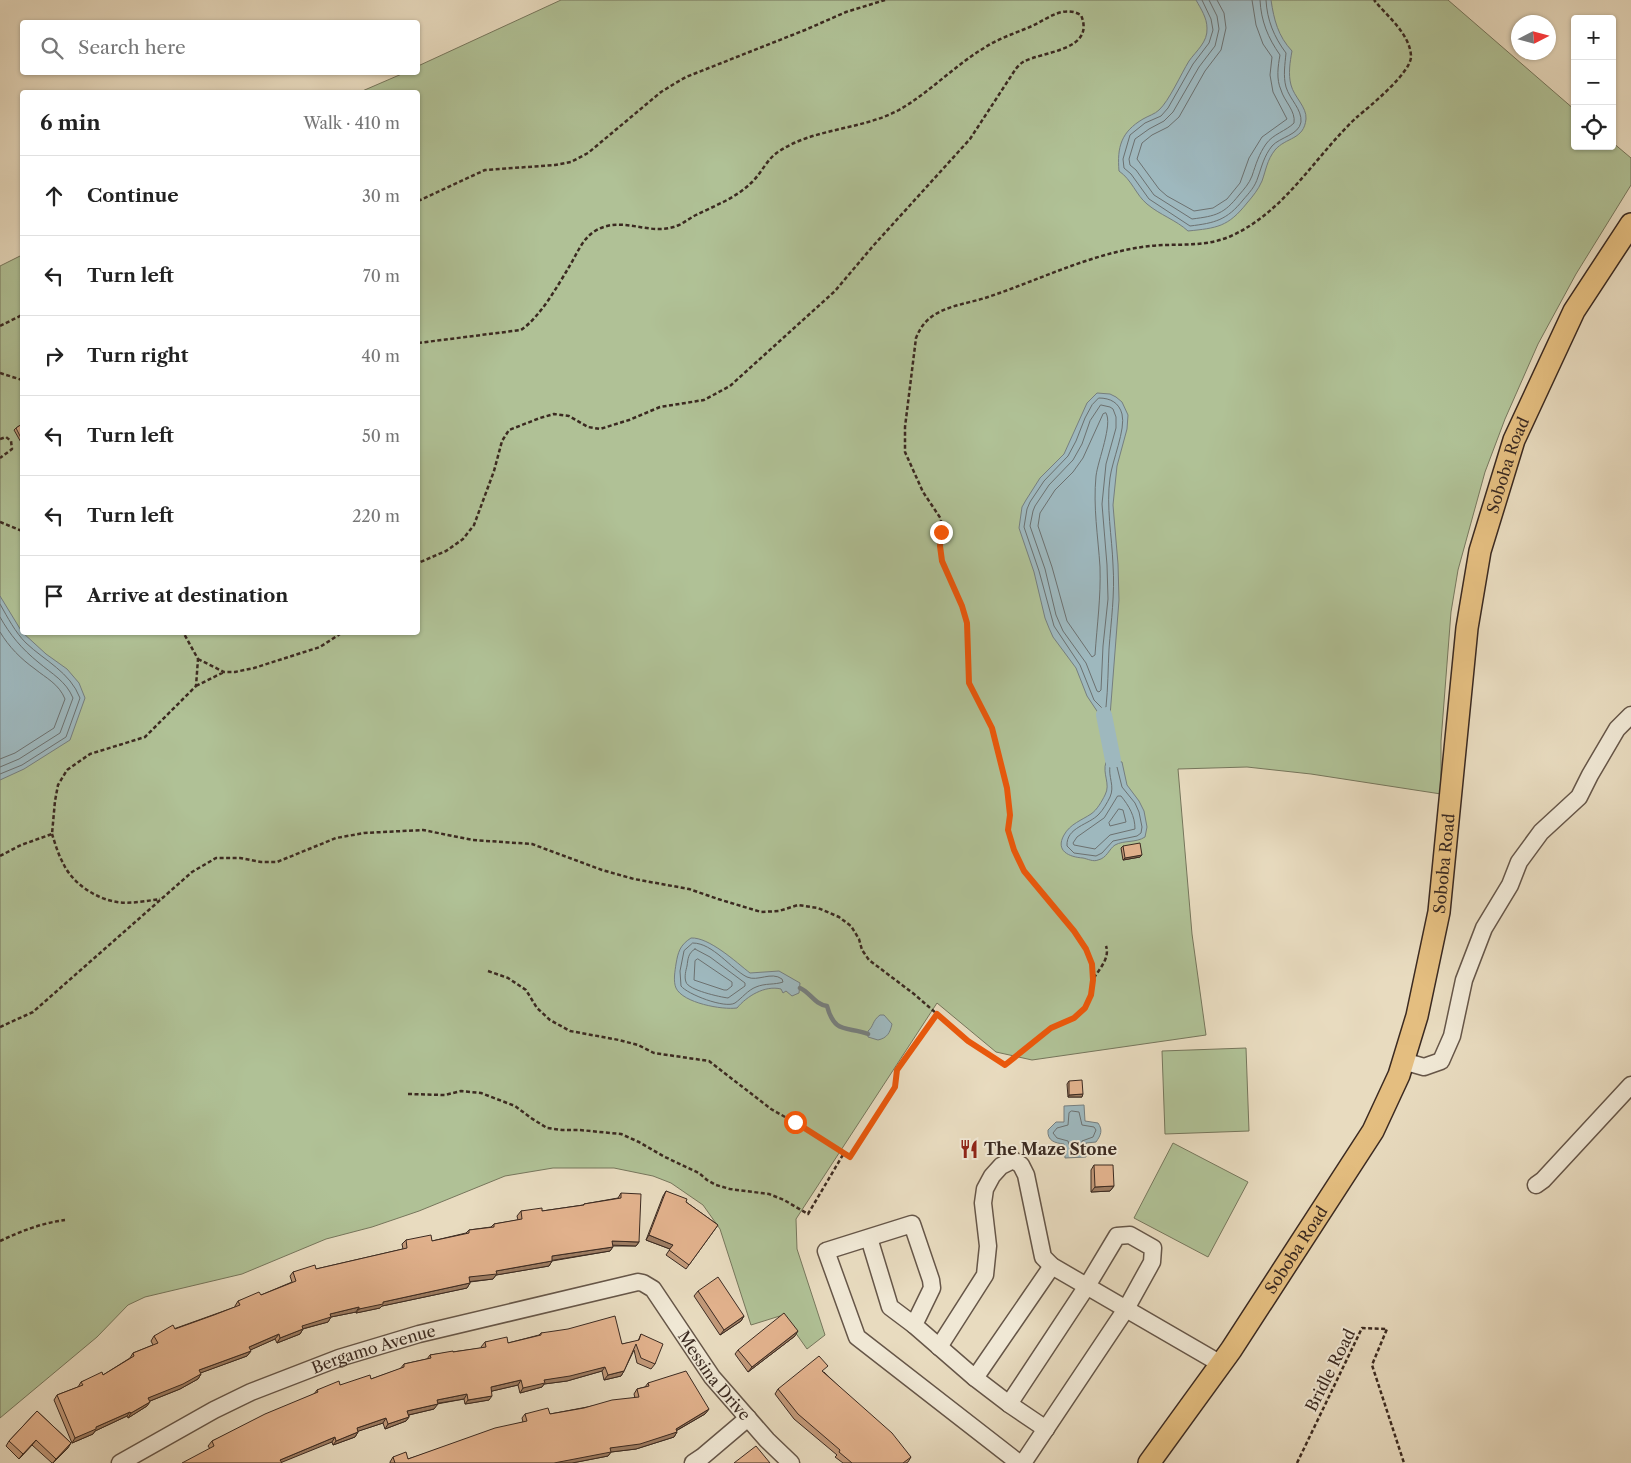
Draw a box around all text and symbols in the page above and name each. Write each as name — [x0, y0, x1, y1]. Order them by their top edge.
north arrow — [1511, 15, 1556, 60]
map controls — [1571, 15, 1616, 150]
button: + — [1571, 15, 1616, 60]
search box — [20, 20, 420, 75]
icon: search — [38, 34, 66, 62]
text: Search here — [78, 36, 186, 59]
button: − — [1571, 60, 1616, 105]
button: locate — [1571, 105, 1616, 150]
text: 6 min — [40, 110, 101, 135]
text: Walk · 410 m — [303, 113, 400, 133]
icon: ahead — [40, 182, 68, 210]
text: Continue — [87, 184, 179, 207]
text: 30 m — [362, 186, 400, 206]
icon: left — [40, 262, 68, 290]
text: Turn left — [87, 264, 174, 287]
text: 70 m — [363, 266, 400, 286]
icon: right — [40, 342, 68, 370]
text: Turn right — [87, 344, 188, 367]
text: 40 m — [361, 346, 400, 366]
street label: Soboba Road — [1482, 413, 1533, 516]
icon: left — [40, 422, 68, 450]
text: Turn left — [87, 424, 174, 447]
text: 50 m — [362, 426, 400, 446]
icon: left — [40, 502, 68, 530]
text: Turn left — [87, 504, 174, 527]
text: 220 m — [352, 506, 400, 526]
route end — [930, 521, 953, 544]
icon: arrive — [40, 582, 68, 610]
text: Arrive at destination — [87, 584, 288, 607]
street label: Soboba Road — [1429, 812, 1459, 915]
route start — [784, 1111, 807, 1134]
restaurant icon: The Maze Stone — [958, 1138, 980, 1160]
place label: The Maze Stone — [984, 1139, 1117, 1159]
street label: Soboba Road — [1260, 1202, 1332, 1297]
street label: Bergamo Avenue — [308, 1320, 437, 1378]
street label: Bridle Road — [1301, 1325, 1359, 1415]
street label: Messina Drive — [674, 1327, 755, 1424]

